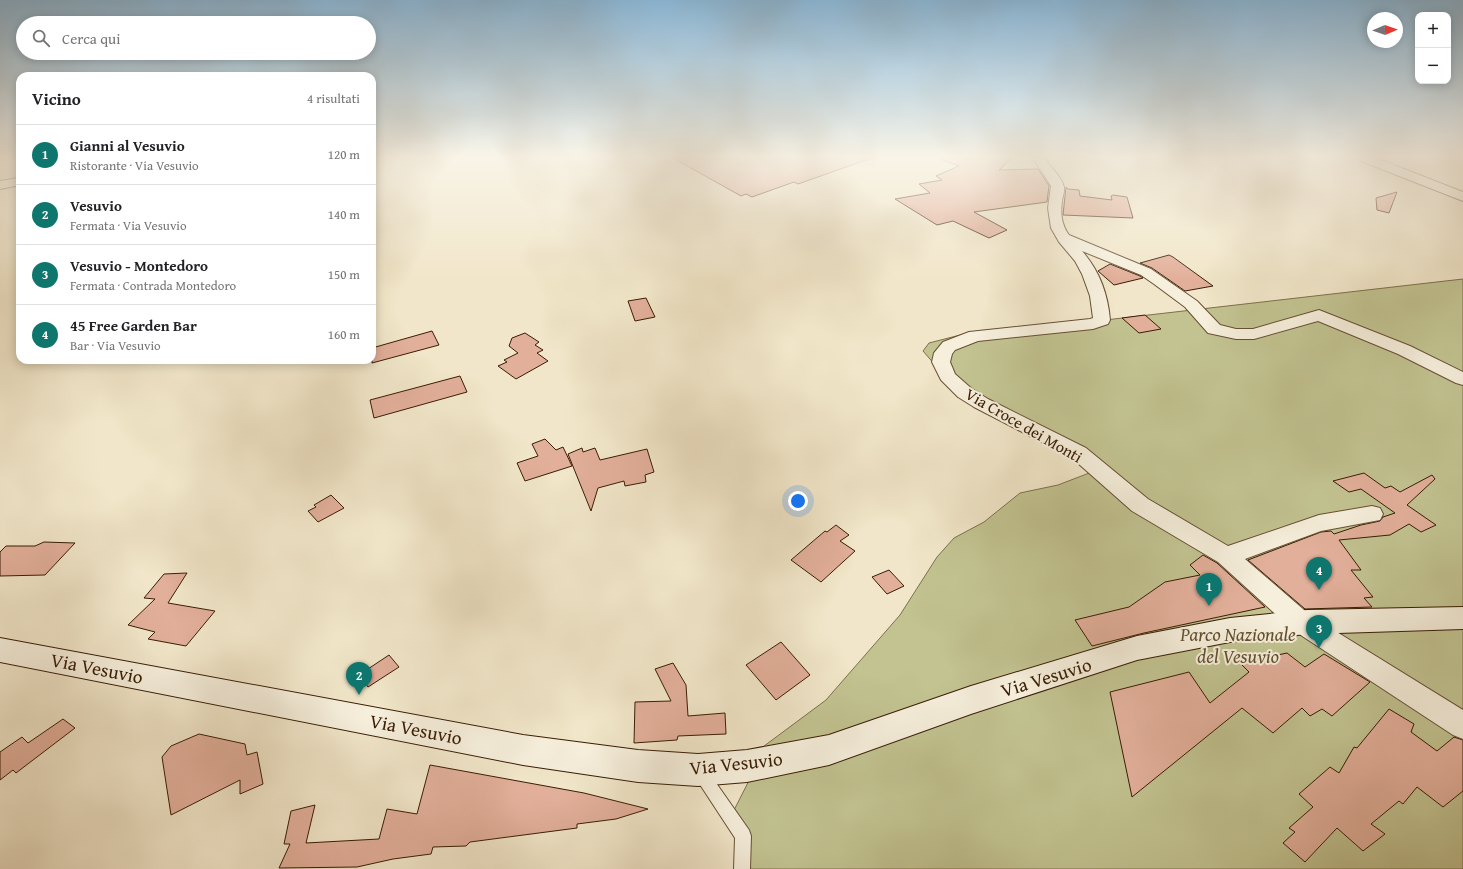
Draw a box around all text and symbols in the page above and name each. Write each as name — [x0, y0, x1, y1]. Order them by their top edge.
north arrow — [1367, 12, 1403, 48]
map controls — [1415, 12, 1451, 84]
button: + — [1415, 12, 1451, 48]
search box — [16, 16, 376, 60]
icon: search — [30, 27, 52, 49]
text: Cerca qui — [62, 28, 120, 49]
button: − — [1415, 48, 1451, 84]
text: Vicino — [32, 86, 81, 111]
text: 4 risultati — [307, 89, 360, 108]
text: Gianni al Vesuvio — [70, 135, 185, 156]
text: 1 — [42, 145, 48, 164]
text: 120 m — [328, 145, 360, 164]
text: Ristorante · Via Vesuvio — [70, 156, 199, 175]
text: Vesuvio — [70, 195, 122, 216]
text: 2 — [42, 205, 48, 224]
text: 140 m — [328, 205, 360, 224]
text: Fermata · Via Vesuvio — [70, 216, 187, 235]
text: Vesuvio - Montedoro — [70, 255, 208, 276]
text: 3 — [42, 265, 48, 284]
text: 150 m — [328, 265, 360, 284]
text: Fermata · Contrada Montedoro — [70, 276, 236, 295]
text: 45 Free Garden Bar — [70, 315, 197, 336]
text: 4 — [42, 325, 48, 344]
text: 160 m — [328, 325, 360, 344]
text: Bar · Via Vesuvio — [70, 336, 161, 355]
street label: Via Croce dei Monti — [961, 382, 1088, 469]
your location — [788, 491, 808, 511]
pin: 4 — [1306, 557, 1332, 590]
pin: 1 — [1196, 573, 1222, 606]
pin: 3 — [1306, 615, 1332, 648]
park label: Parco Nazionale del Vesuvio — [1179, 620, 1296, 670]
street label: Via Vesuvio — [48, 645, 146, 691]
street label: Via Vesuvio — [997, 650, 1095, 704]
pin: 2 — [346, 662, 372, 695]
street label: Via Vesuvio — [367, 706, 465, 752]
street label: Via Vesuvio — [688, 744, 784, 782]

